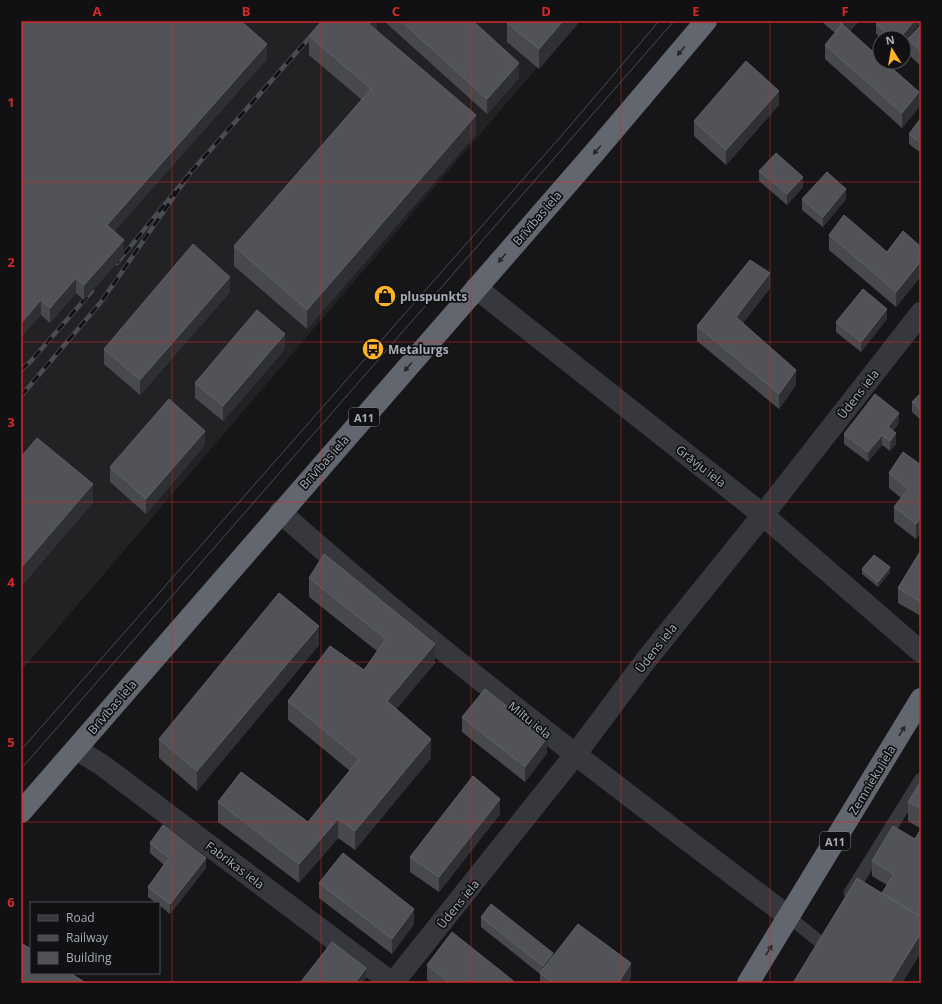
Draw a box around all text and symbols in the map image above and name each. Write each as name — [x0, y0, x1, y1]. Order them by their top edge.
text: A — [93, 2, 102, 20]
text: B — [242, 2, 251, 20]
text: C — [392, 2, 400, 20]
text: D — [541, 2, 551, 20]
text: E — [692, 2, 700, 20]
text: F — [841, 2, 849, 20]
north arrow — [872, 30, 912, 70]
text: N — [884, 31, 896, 48]
one-way arrow — [676, 45, 685, 56]
text: 1 — [7, 93, 15, 111]
one-way arrow — [592, 144, 601, 155]
street label: Brīvības iela — [509, 187, 565, 249]
text: 2 — [7, 253, 15, 271]
one-way arrow — [497, 253, 506, 264]
shop icon: pluspunkts — [372, 283, 398, 309]
place label: pluspunkts — [400, 288, 467, 305]
bus stop icon: Metalurgs — [360, 336, 386, 362]
place label: Metalurgs — [388, 341, 449, 358]
one-way arrow — [403, 362, 412, 372]
street label: Ūdens iela — [833, 366, 883, 422]
road number: A11 — [349, 408, 379, 426]
text: 3 — [7, 413, 15, 431]
street label: Brīvības iela — [295, 431, 353, 493]
street label: Grāvju iela — [672, 441, 730, 491]
text: 4 — [7, 573, 15, 591]
street label: Ūdens iela — [631, 620, 681, 676]
street label: Brīvības iela — [84, 676, 140, 738]
street label: Miltu iela — [505, 697, 555, 743]
one-way arrow — [898, 725, 905, 737]
text: 5 — [7, 733, 15, 751]
street label: Zemnieku iela — [845, 742, 899, 818]
road number: A11 — [820, 832, 850, 850]
street label: Fabrikas iela — [202, 837, 268, 893]
street label: Ūdens iela — [433, 876, 483, 932]
text: 6 — [7, 893, 15, 911]
legend — [30, 902, 160, 974]
text: Road — [66, 909, 95, 926]
text: Railway — [66, 929, 109, 946]
one-way arrow — [765, 944, 772, 956]
text: Building — [66, 949, 112, 966]

